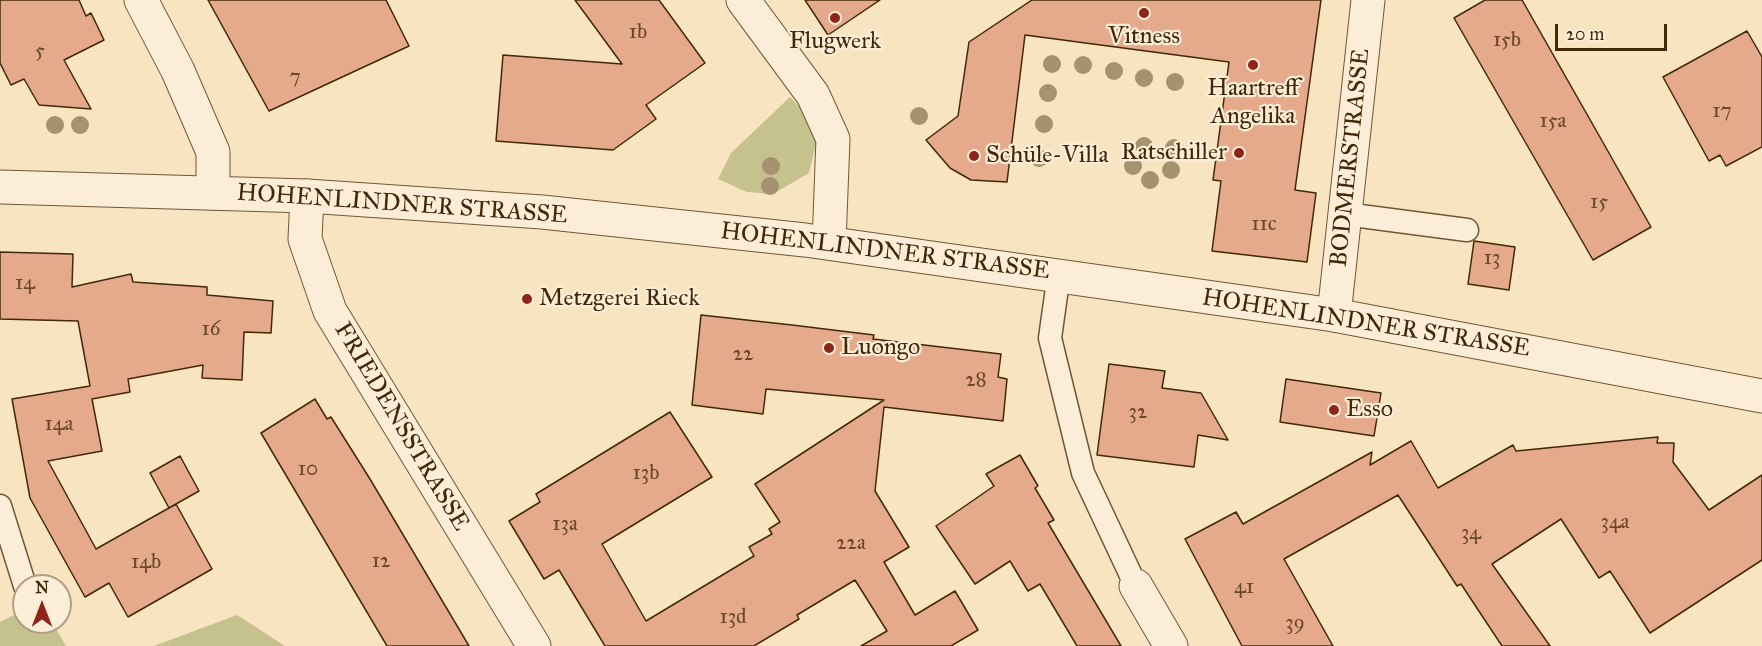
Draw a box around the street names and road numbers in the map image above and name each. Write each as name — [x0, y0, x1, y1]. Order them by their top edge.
street label: BODMERSTRASSE — [1325, 47, 1377, 269]
street label: HOHENLINDNER STRASSE — [236, 179, 568, 231]
street label: HOHENLINDNER STRASSE — [719, 218, 1051, 286]
street label: HOHENLINDNER STRASSE — [1200, 284, 1532, 364]
street label: FRIEDENSSTRASSE — [327, 318, 475, 536]

